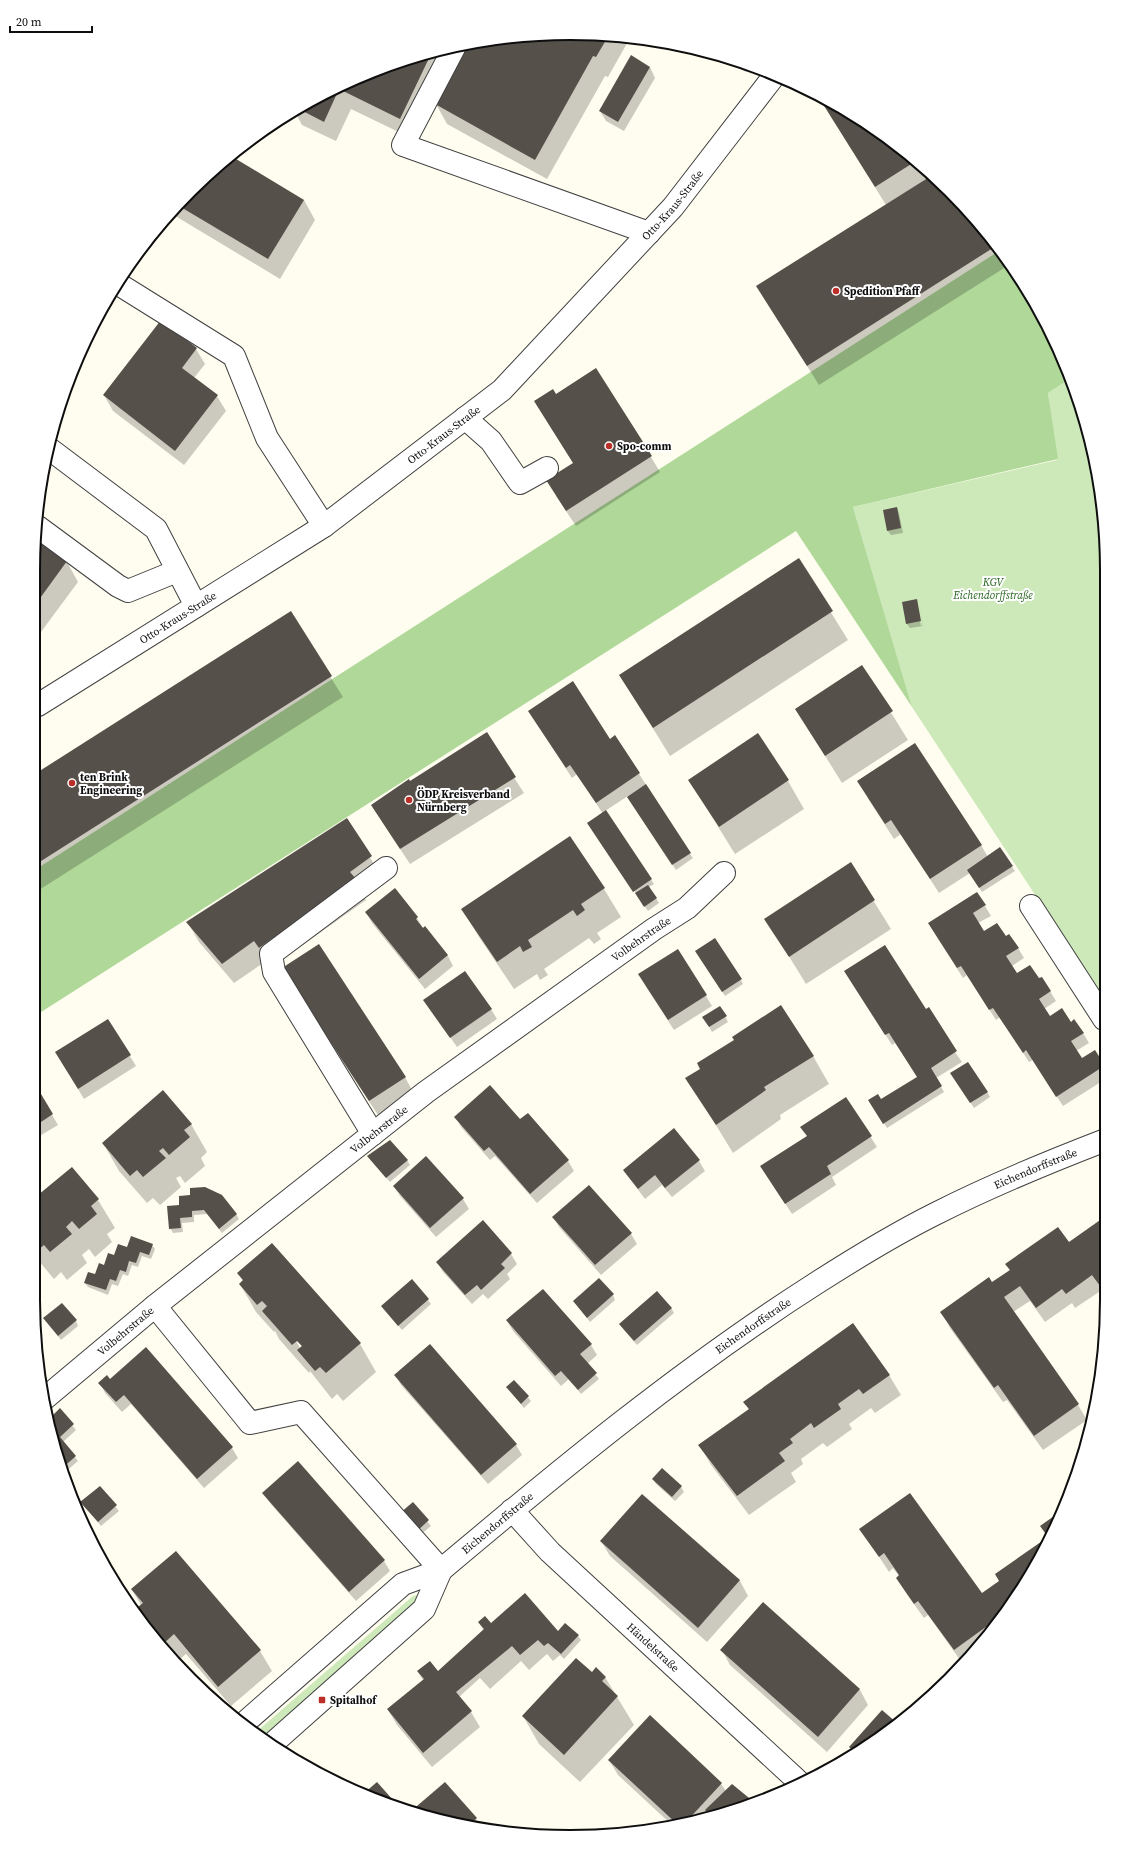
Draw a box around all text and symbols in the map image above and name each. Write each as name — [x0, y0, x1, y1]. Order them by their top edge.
scale bar — [10, 8, 92, 34]
text: 20 m — [16, 14, 42, 30]
street label: Otto-Kraus-Straße — [639, 167, 707, 244]
place label: Spedition Pfaff — [844, 284, 921, 299]
marker: Spedition Pfaff — [831, 286, 841, 296]
street label: Otto-Kraus-Straße — [404, 402, 484, 468]
place label: Spo-comm — [617, 439, 672, 454]
marker: Spo-comm — [604, 441, 614, 451]
park label: KGV Eichendorffstraße — [952, 575, 1033, 603]
street label: Otto-Kraus-Straße — [137, 588, 220, 648]
place label: ten Brink Engineering — [80, 770, 142, 798]
marker: ten Brink Engineering — [67, 778, 77, 788]
place label: ÖDP Kreisverband Nürnberg — [417, 787, 510, 815]
marker: ÖDP Kreisverband Nürnberg — [404, 795, 414, 805]
street label: Volbehrstraße — [608, 913, 674, 965]
street label: Volbehrstraße — [347, 1102, 411, 1157]
street label: Eichendorffstraße — [992, 1145, 1080, 1193]
street label: Eichendorffstraße — [712, 1294, 794, 1357]
street label: Volbehrstraße — [94, 1303, 157, 1359]
street label: Eichendorffstraße — [459, 1489, 537, 1557]
street label: Händelstraße — [623, 1620, 683, 1676]
place label: Spitalhof — [330, 1693, 378, 1708]
marker: Spitalhof — [317, 1695, 327, 1705]

